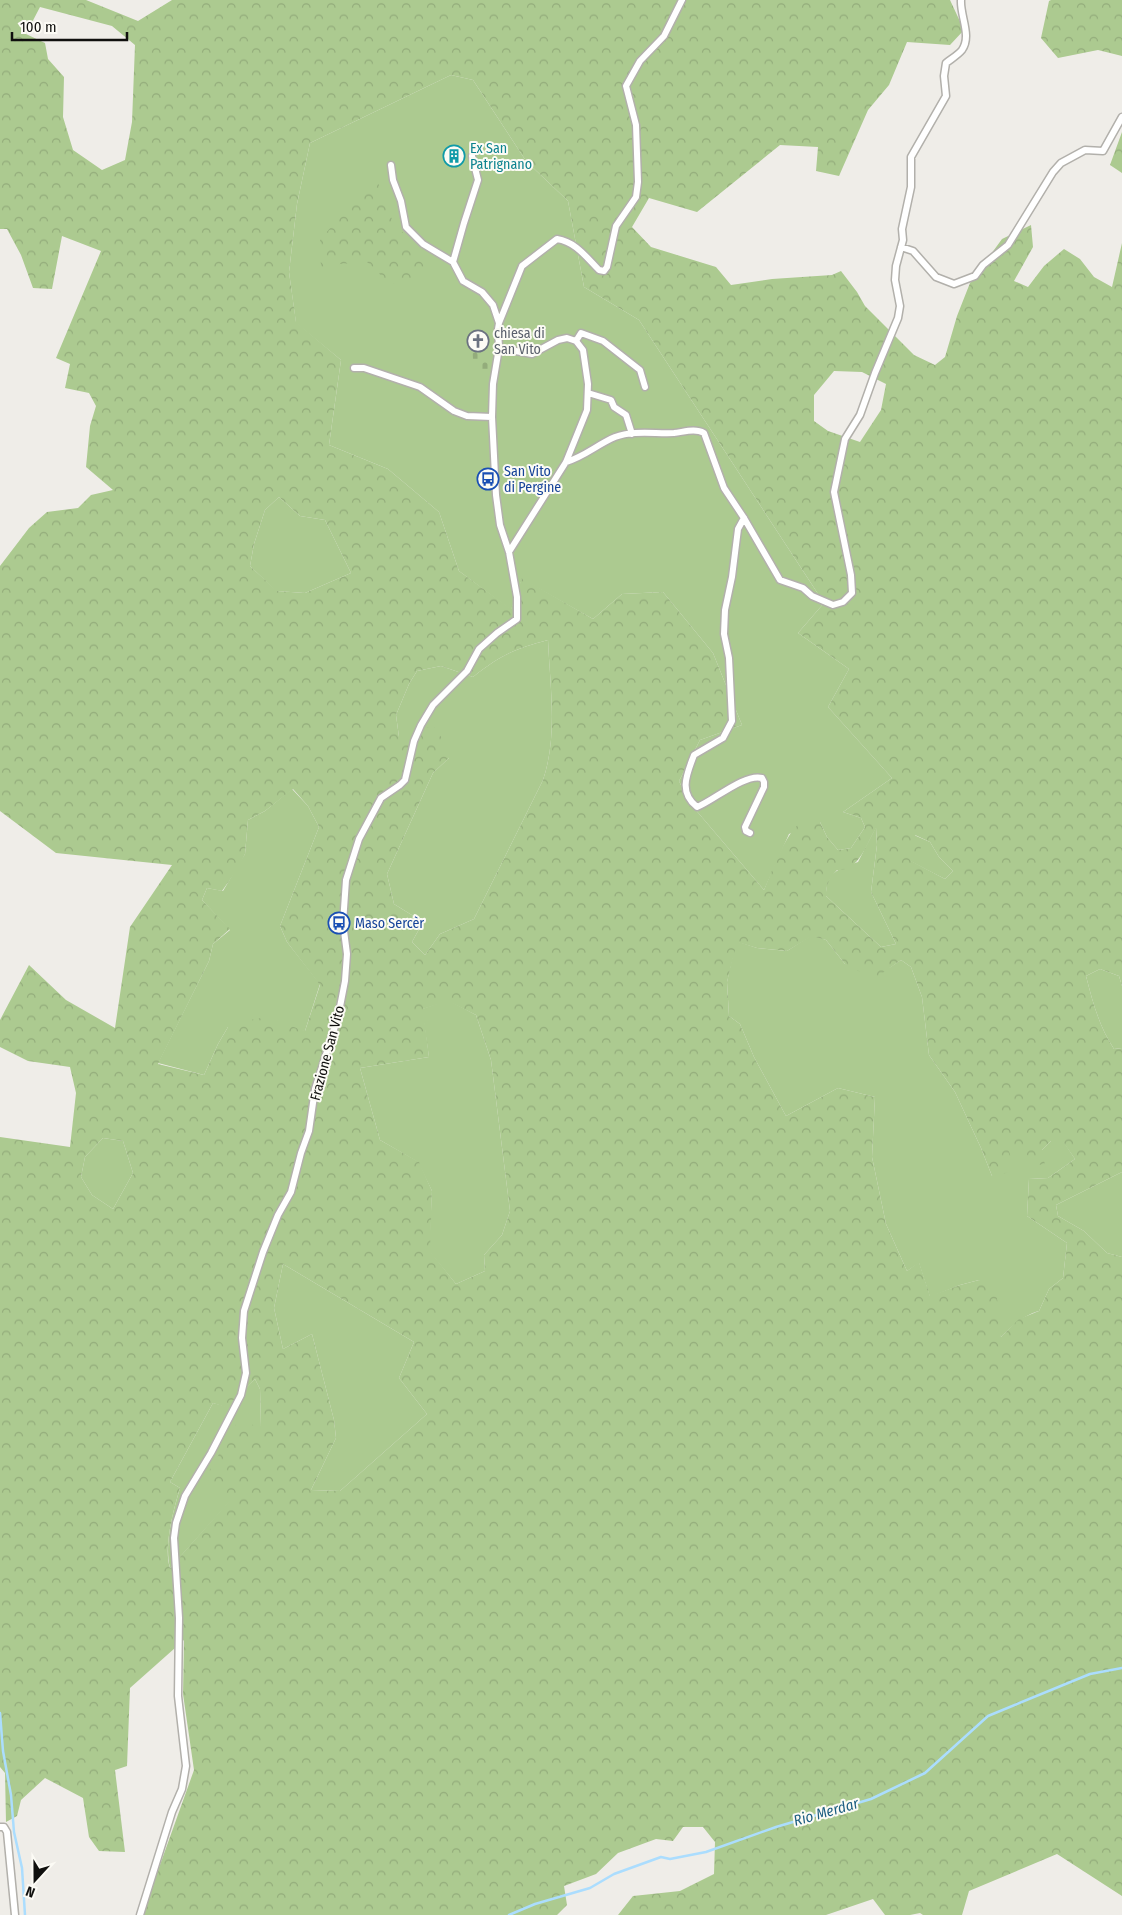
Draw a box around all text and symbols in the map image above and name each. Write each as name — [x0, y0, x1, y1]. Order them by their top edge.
scale bar — [12, 10, 128, 42]
text: 100 m — [20, 18, 57, 36]
place label: Ex San Patrignano — [470, 140, 532, 173]
building icon: Ex San Patrignano — [442, 144, 466, 168]
place label: chiesa di San Vito — [494, 325, 545, 358]
church icon: chiesa di San Vito — [466, 329, 490, 353]
place label: San Vito di Pergine — [504, 463, 561, 496]
bus stop icon: San Vito di Pergine — [476, 467, 500, 491]
bus stop icon: Maso Sercèr — [327, 911, 351, 935]
place label: Maso Sercèr — [355, 915, 424, 932]
street label: Frazione San Vito — [307, 1004, 348, 1103]
water label: Rio Merdar — [791, 1794, 861, 1830]
north arrow — [10, 1855, 60, 1905]
text: N — [24, 1882, 37, 1901]

